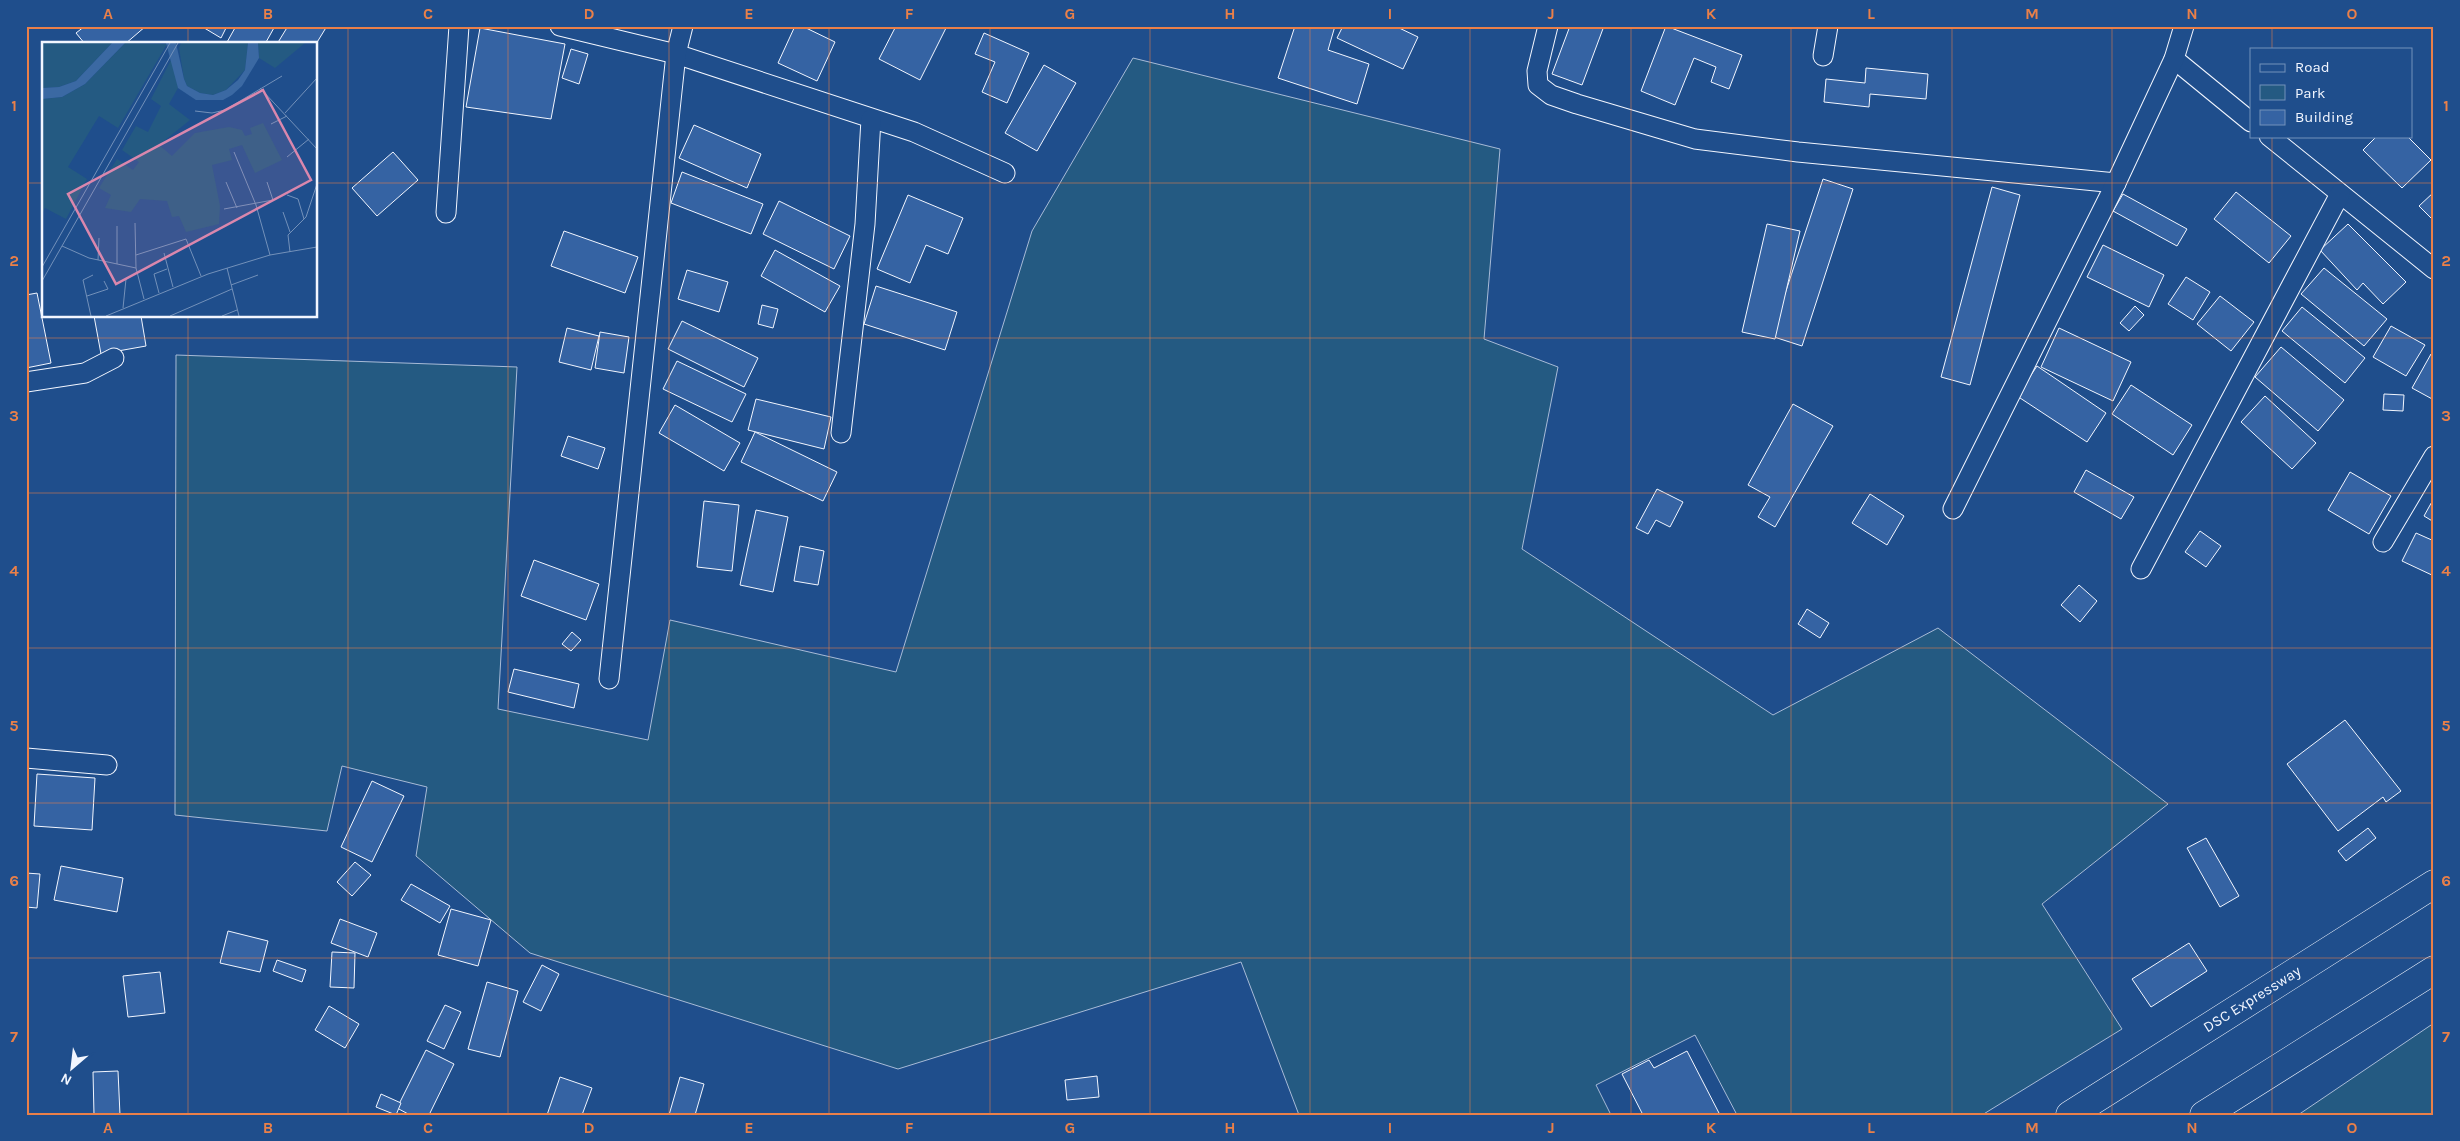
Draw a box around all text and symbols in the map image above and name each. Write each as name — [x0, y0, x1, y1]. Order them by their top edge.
text: A — [103, 4, 113, 23]
text: B — [263, 4, 273, 23]
text: C — [423, 4, 433, 23]
text: D — [584, 4, 595, 23]
text: E — [744, 4, 754, 23]
text: F — [905, 4, 914, 23]
text: G — [1065, 4, 1075, 23]
text: H — [1224, 4, 1236, 23]
text: I — [1388, 4, 1392, 23]
text: J — [1547, 4, 1555, 23]
text: K — [1706, 4, 1717, 23]
text: L — [1867, 4, 1875, 23]
text: M — [2025, 4, 2039, 23]
text: N — [2186, 4, 2198, 23]
text: O — [2347, 4, 2358, 23]
inset map — [42, 42, 318, 318]
legend — [2250, 48, 2412, 138]
text: Road — [2295, 58, 2330, 76]
text: Park — [2295, 84, 2325, 102]
text: 1 — [11, 96, 17, 115]
text: 1 — [2443, 96, 2449, 115]
text: Building — [2295, 108, 2353, 126]
text: 2 — [9, 251, 19, 270]
text: 2 — [2441, 251, 2451, 270]
text: 3 — [9, 406, 19, 425]
text: 3 — [2441, 406, 2451, 425]
text: 4 — [9, 561, 19, 580]
text: 4 — [2441, 561, 2451, 580]
text: 5 — [9, 716, 19, 735]
text: 5 — [2441, 716, 2451, 735]
text: 6 — [9, 871, 19, 890]
text: 6 — [2441, 871, 2451, 890]
street label: DSC Expressway — [2200, 962, 2304, 1036]
text: 7 — [10, 1027, 18, 1046]
text: 7 — [2442, 1027, 2450, 1046]
north arrow — [48, 1044, 98, 1094]
text: N — [58, 1069, 75, 1089]
text: A — [103, 1118, 113, 1137]
text: B — [263, 1118, 273, 1137]
text: C — [423, 1118, 433, 1137]
text: D — [584, 1118, 595, 1137]
text: E — [744, 1118, 754, 1137]
text: F — [905, 1118, 914, 1137]
text: G — [1065, 1118, 1075, 1137]
text: H — [1224, 1118, 1236, 1137]
text: I — [1388, 1118, 1392, 1137]
text: J — [1547, 1118, 1555, 1137]
text: K — [1706, 1118, 1717, 1137]
text: L — [1867, 1118, 1875, 1137]
text: M — [2025, 1118, 2039, 1137]
text: N — [2186, 1118, 2198, 1137]
text: O — [2347, 1118, 2358, 1137]

